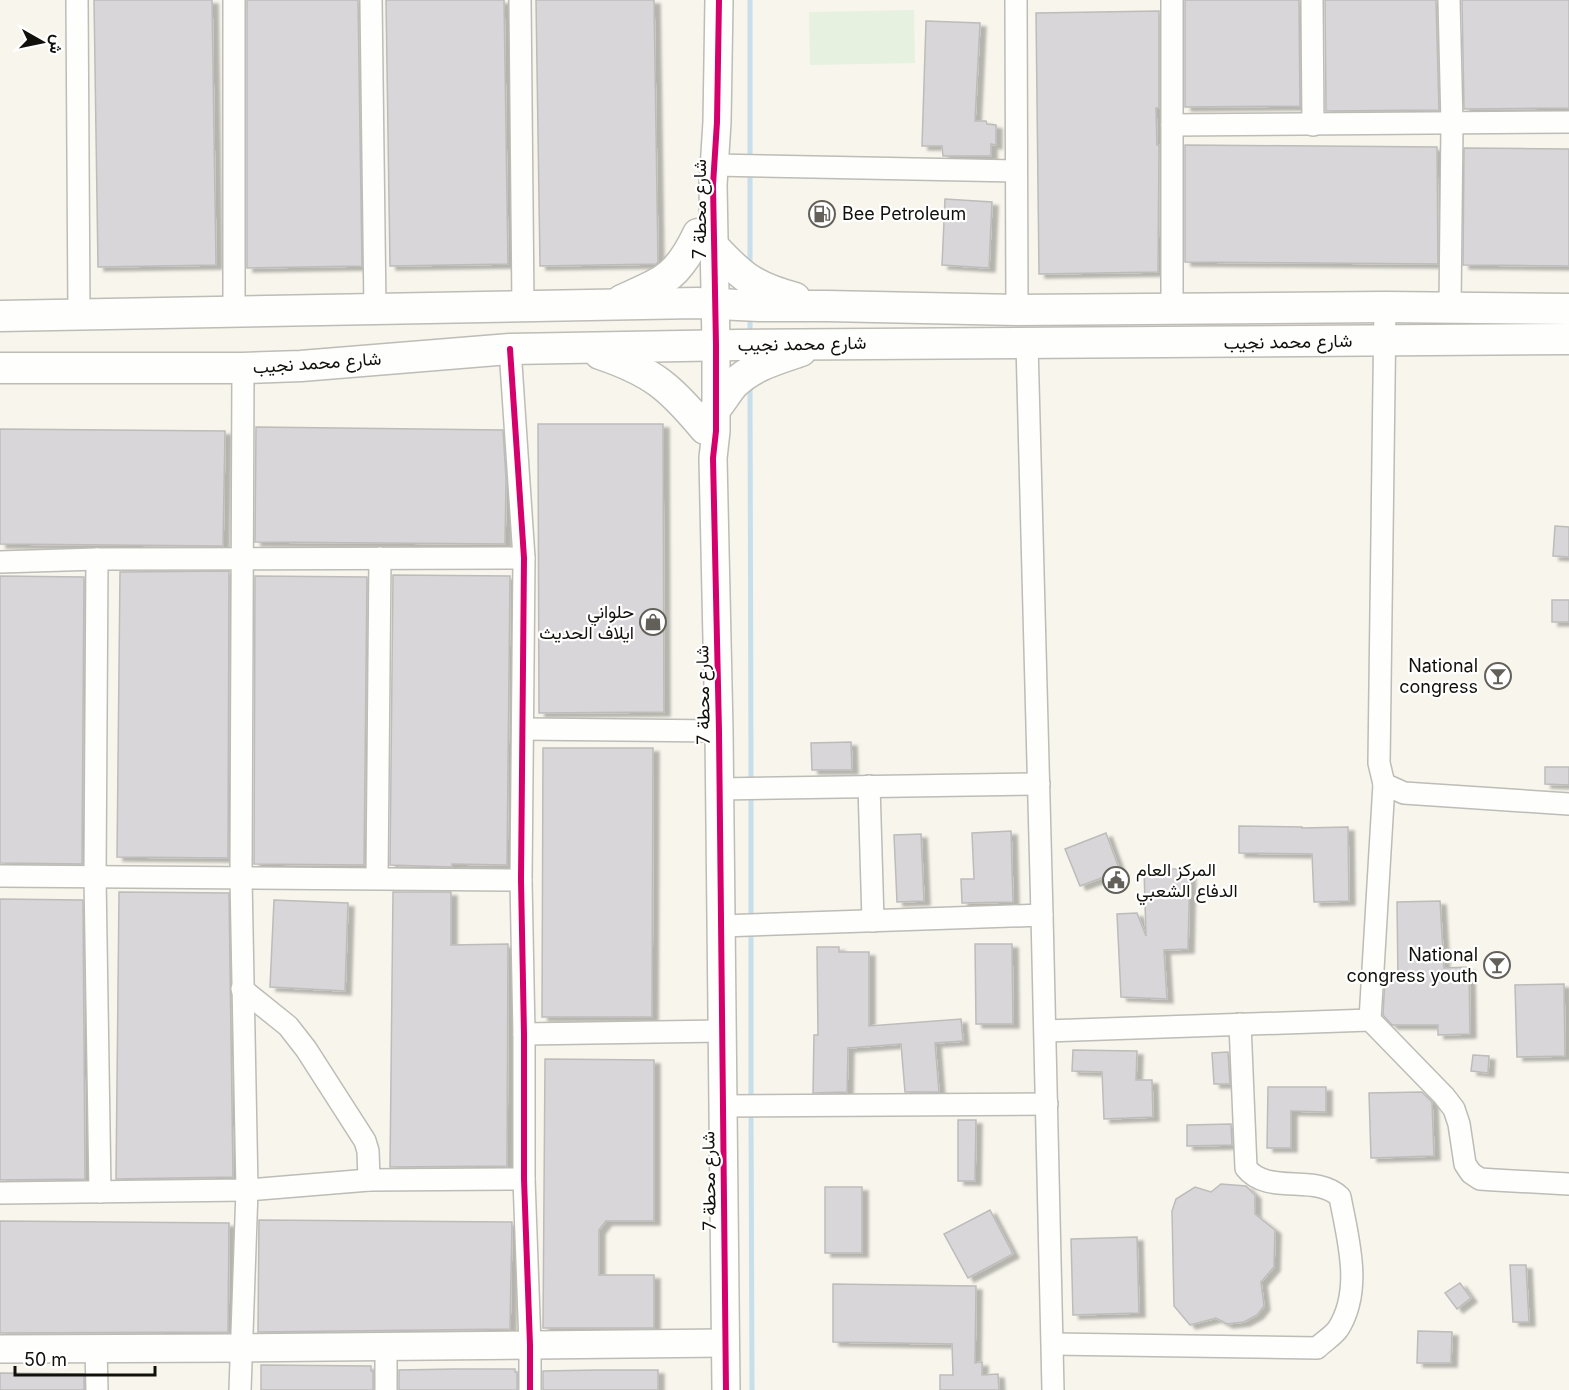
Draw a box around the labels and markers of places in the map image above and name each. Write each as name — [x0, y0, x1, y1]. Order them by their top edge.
fuel station icon: Bee Petroleum — [807, 199, 837, 229]
place label: Bee Petroleum — [842, 203, 966, 224]
place label: حلواني ايلاف الحديث — [539, 601, 634, 643]
shop icon: حلواني ايلاف الحديث — [638, 607, 668, 637]
place label: National congress — [1399, 655, 1478, 697]
bar icon: National congress — [1483, 661, 1513, 691]
place label: المركز العام الدفاع الشعبي — [1136, 859, 1238, 906]
public building icon: المركز العام الدفاع الشعبي — [1101, 865, 1131, 895]
place label: National congress youth — [1346, 944, 1478, 986]
bar icon: National congress youth — [1482, 950, 1512, 980]

